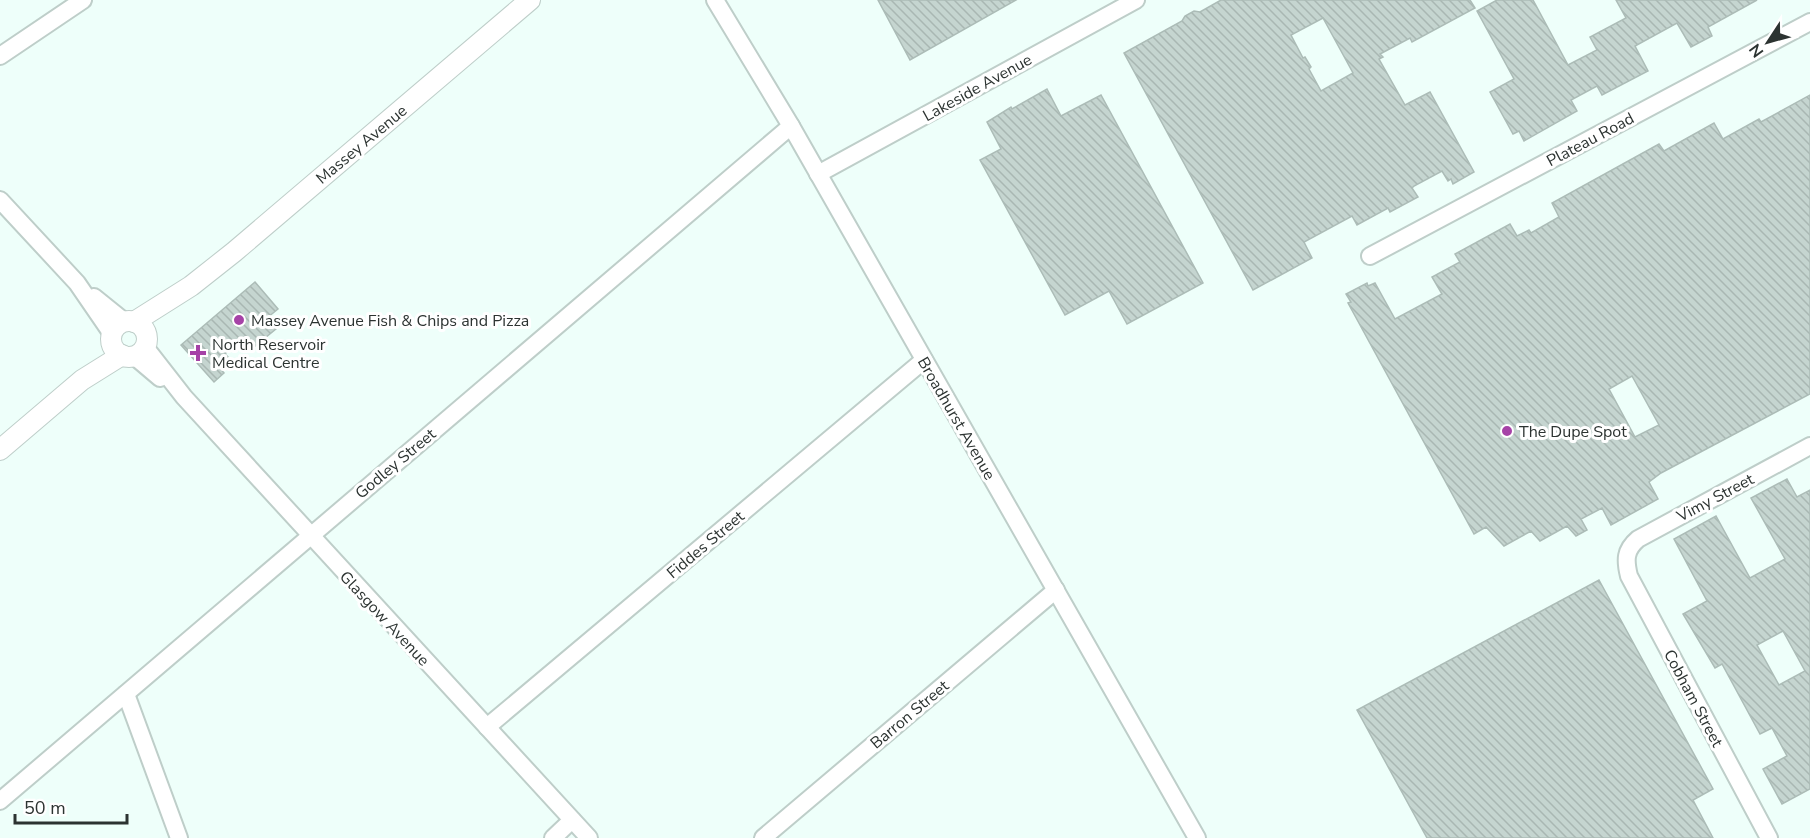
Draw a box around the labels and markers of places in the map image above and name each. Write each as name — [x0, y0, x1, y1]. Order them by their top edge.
place label: Massey Avenue Fish & Chips and Pizza — [251, 310, 529, 332]
marker: Massey Avenue Fish & Chips and Pizza — [232, 313, 246, 327]
place label: North Reservoir Medical Centre — [212, 334, 326, 374]
marker: North Reservoir Medical Centre — [189, 344, 207, 362]
place label: The Dupe Spot — [1519, 421, 1627, 443]
marker: The Dupe Spot — [1500, 424, 1514, 438]

